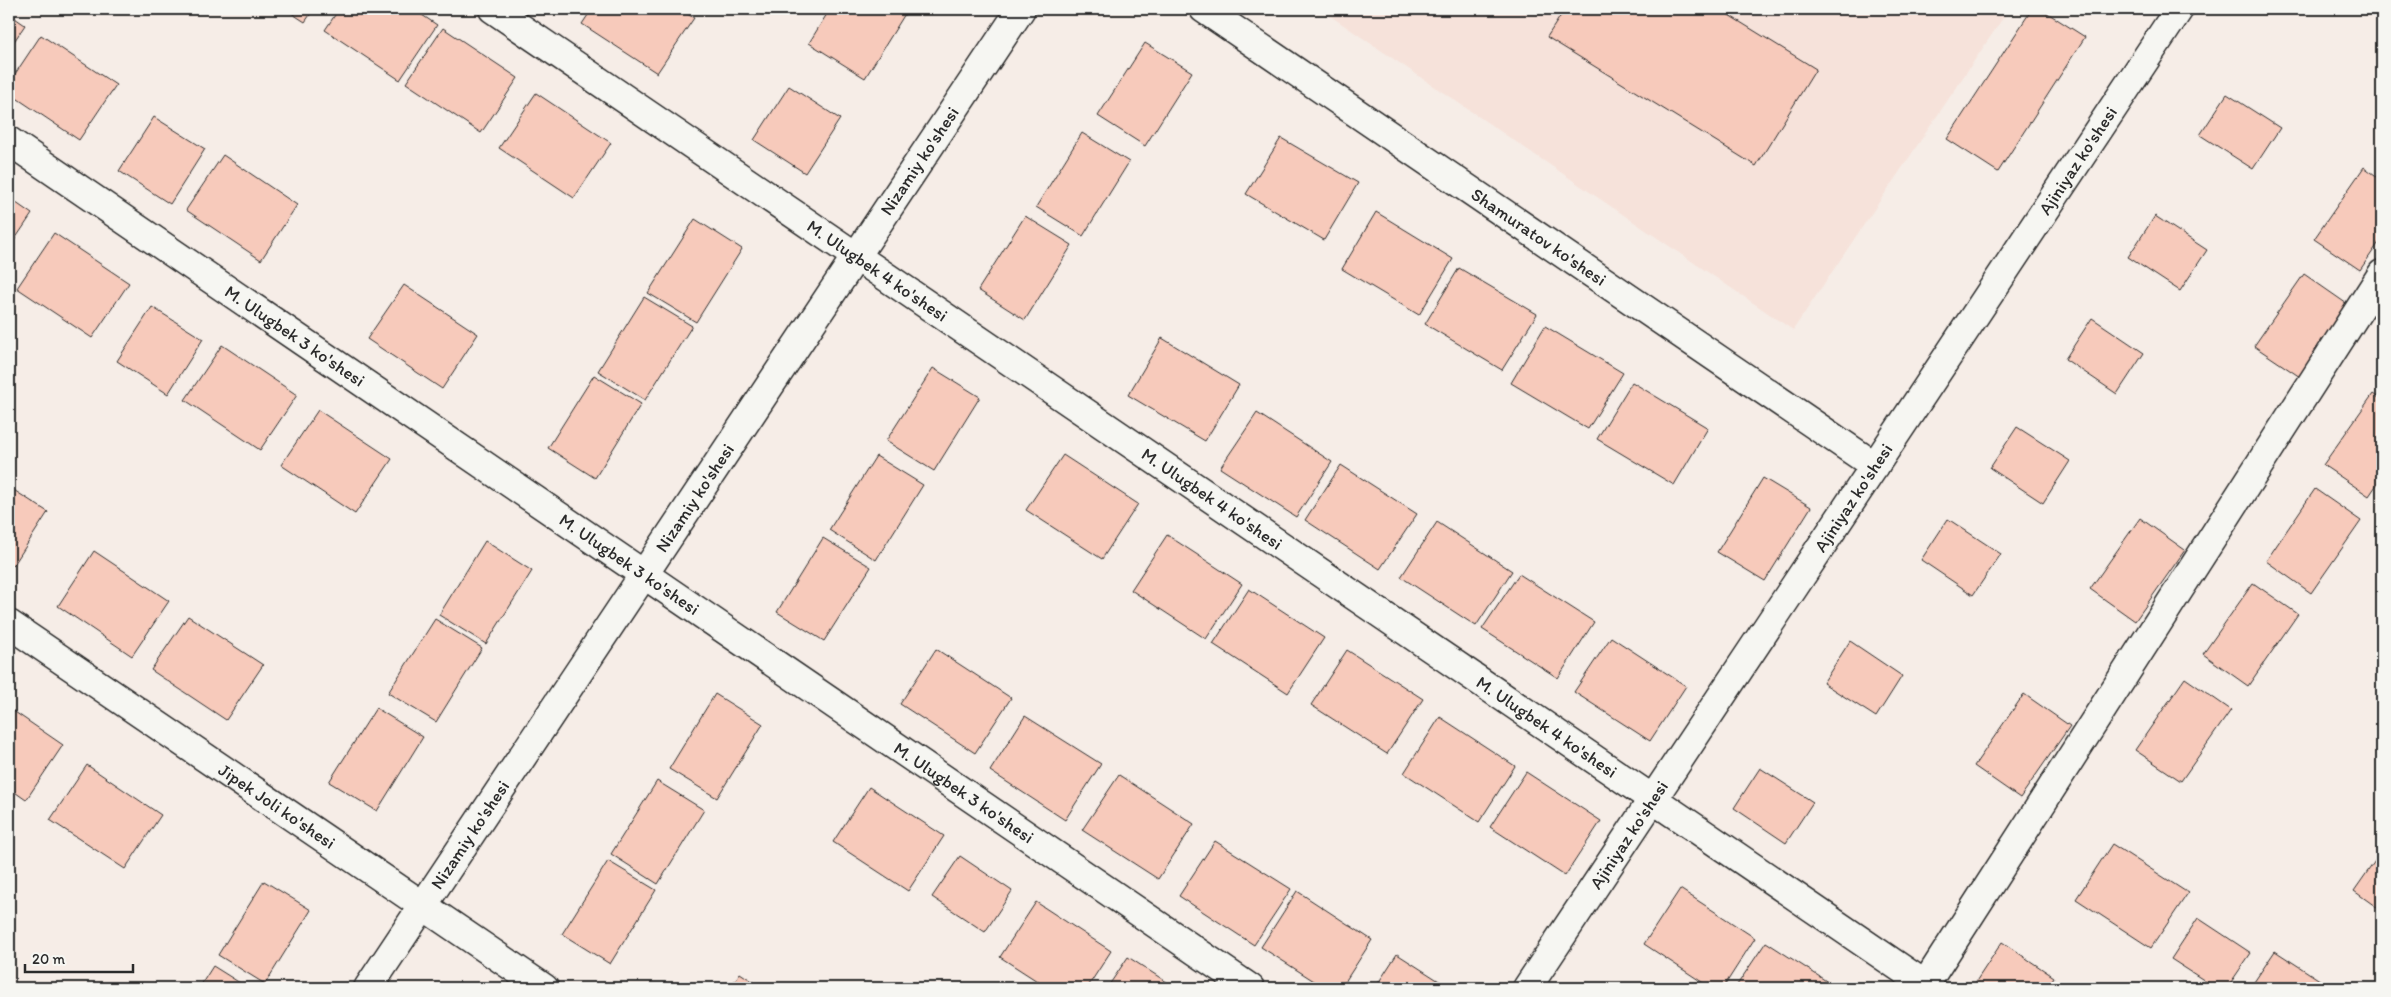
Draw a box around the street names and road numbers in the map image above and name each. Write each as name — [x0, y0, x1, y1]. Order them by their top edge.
street label: Nizamiy ko'shesi — [875, 102, 964, 220]
street label: Ajiniyaz ko'shesi — [2034, 102, 2122, 219]
street label: Shamuratov ko'shesi — [1467, 183, 1611, 291]
street label: M. Ulugbek 4 ko'shesi — [803, 215, 952, 327]
street label: M. Ulugbek 3 ko'shesi — [221, 281, 369, 392]
street label: Nizamiy ko'shesi — [651, 439, 739, 557]
street label: Ajiniyaz ko'shesi — [1809, 439, 1898, 556]
street label: M. Ulugbek 4 ko'shesi — [1137, 443, 1287, 555]
street label: M. Ulugbek 3 ko'shesi — [555, 509, 704, 620]
street label: M. Ulugbek 4 ko'shesi — [1472, 671, 1621, 783]
street label: M. Ulugbek 3 ko'shesi — [890, 737, 1038, 848]
street label: Jipek Joli ko'shesi — [214, 759, 340, 854]
street label: Nizamiy ko'shesi — [426, 776, 514, 894]
street label: Ajiniyaz ko'shesi — [1585, 776, 1673, 893]

